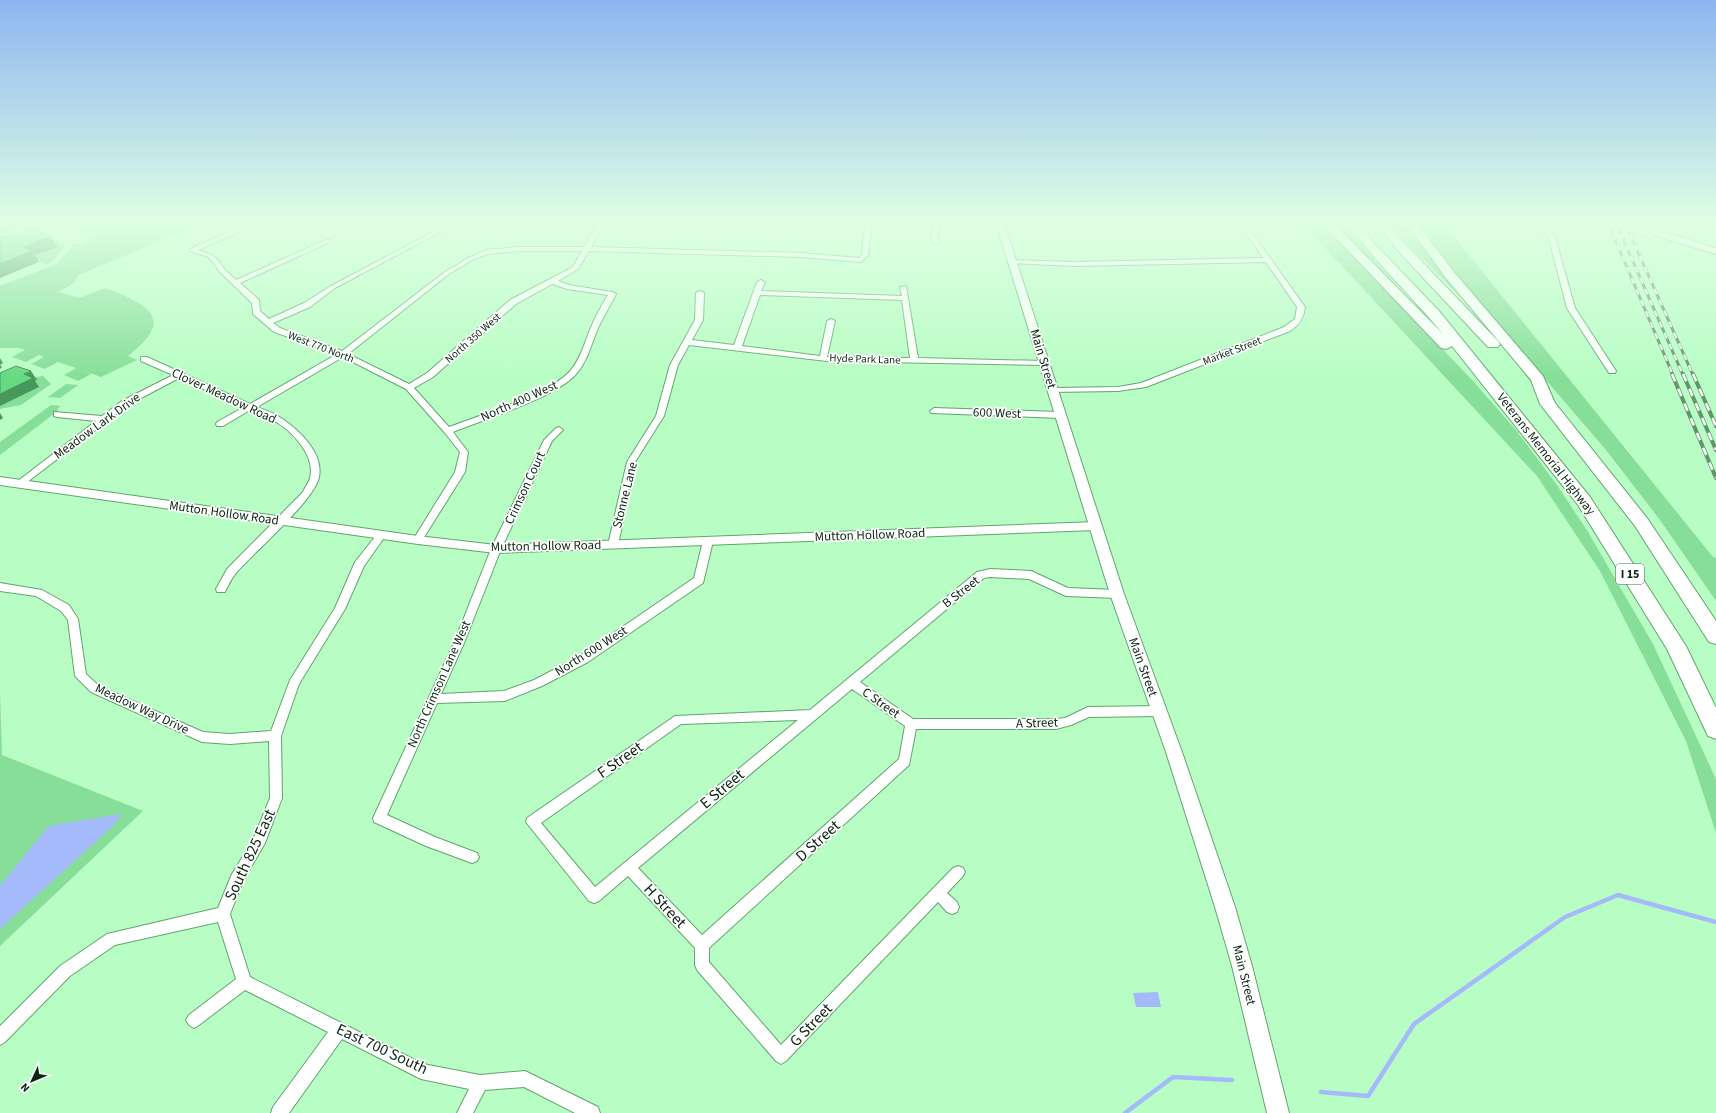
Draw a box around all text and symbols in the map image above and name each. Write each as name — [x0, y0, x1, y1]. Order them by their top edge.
street label: North 350 West — [442, 309, 504, 366]
street label: Main Street — [1025, 327, 1061, 392]
street label: West 770 North — [286, 328, 356, 366]
street label: Market Street — [1201, 333, 1264, 369]
street label: Hyde Park Lane — [829, 350, 901, 368]
street label: Clover Meadow Road — [169, 364, 279, 428]
street label: North 400 West — [478, 376, 561, 426]
street label: Meadow Lark Drive — [50, 388, 144, 464]
street label: Veterans Memorial Highway — [1493, 389, 1599, 519]
street label: 600 West — [973, 403, 1022, 423]
street label: Crimson Court — [500, 448, 550, 527]
street label: Stonne Lane — [608, 460, 642, 530]
street label: Mutton Hollow Road — [168, 496, 280, 530]
street label: Mutton Hollow Road — [814, 524, 926, 546]
street label: Mutton Hollow Road — [491, 536, 601, 556]
road number: I 15 — [1616, 564, 1644, 584]
street label: B Street — [939, 571, 984, 612]
street label: North Crimson Lane West — [403, 617, 475, 750]
street label: North 600 West — [551, 621, 631, 680]
street label: Main Street — [1124, 635, 1162, 700]
street label: Meadow Way Drive — [92, 679, 192, 739]
street label: C Street — [858, 683, 904, 723]
street label: A Street — [1016, 713, 1059, 733]
street label: F Street — [593, 736, 648, 784]
street label: E Street — [695, 764, 749, 814]
street label: South 825 East — [219, 805, 281, 904]
street label: D Street — [791, 815, 846, 867]
street label: H Street — [639, 879, 692, 934]
street label: Main Street — [1228, 943, 1260, 1008]
street label: G Street — [785, 998, 838, 1052]
street label: East 700 South — [333, 1018, 431, 1080]
north arrow — [12, 1061, 52, 1101]
text: N — [17, 1080, 33, 1095]

